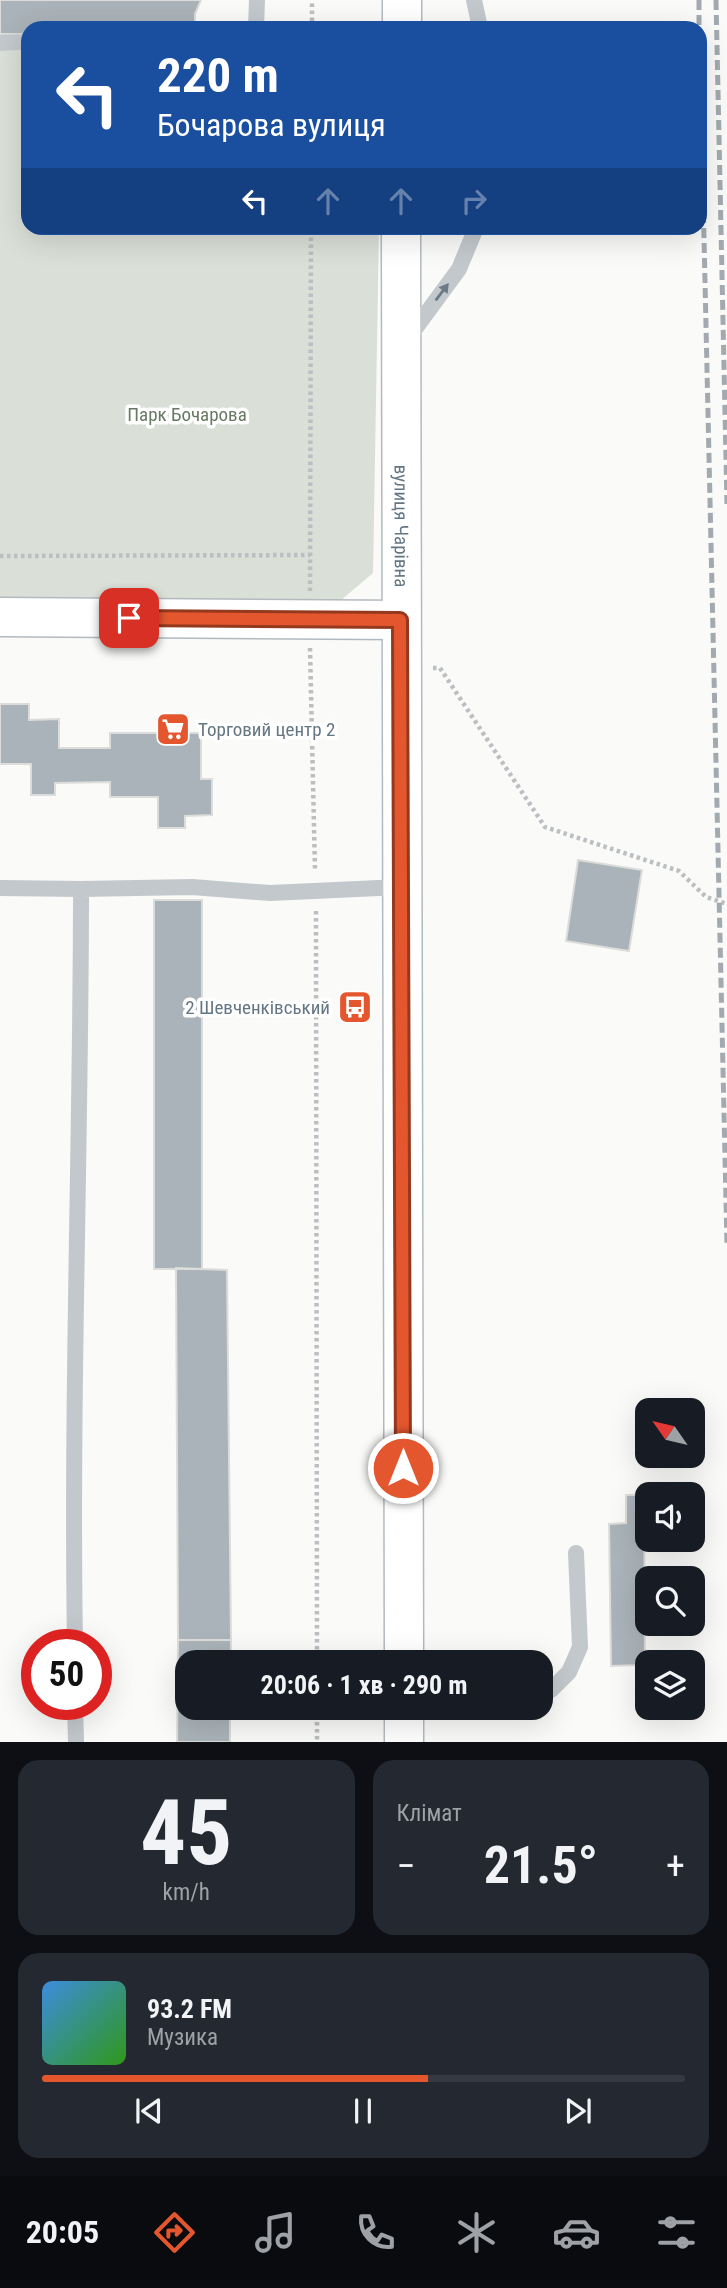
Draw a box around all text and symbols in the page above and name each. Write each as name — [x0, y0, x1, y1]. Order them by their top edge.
text: 220 m — [157, 47, 279, 104]
icon: left — [42, 49, 133, 140]
text: Бочарова вулиця — [157, 106, 386, 144]
icon: left — [236, 182, 274, 220]
icon: ahead — [309, 182, 347, 220]
icon: ahead — [382, 182, 420, 220]
icon: right — [455, 182, 493, 220]
one-way arrow — [434, 284, 449, 302]
park label: Парк Бочарова — [127, 403, 247, 426]
street label: вулиця Чарівна — [389, 465, 413, 587]
pin — [99, 588, 159, 648]
icon: arrive — [110, 599, 148, 637]
supermarket icon: Торговий центр 2 — [154, 710, 192, 748]
place label: Торговий центр 2 — [198, 718, 335, 741]
bus stop icon: 2 Шевченківський — [336, 988, 374, 1026]
place label: 2 Шевченківський — [185, 996, 330, 1019]
north arrow — [635, 1398, 705, 1468]
map controls — [635, 1398, 705, 1720]
position arrow — [366, 1431, 440, 1505]
button: sound — [635, 1482, 705, 1552]
button: search — [635, 1566, 705, 1636]
speed limit sign: 50 — [21, 1629, 112, 1720]
button: layers — [635, 1650, 705, 1720]
text: 20:06 · 1 хв · 290 m — [261, 1670, 467, 1700]
text: 45 — [140, 1780, 232, 1886]
text: Клімат — [397, 1800, 462, 1827]
text: 21.5° — [484, 1835, 598, 1896]
text: − — [397, 1844, 416, 1888]
text: + — [666, 1844, 685, 1888]
text: km/h — [163, 1879, 210, 1906]
text: 93.2 FM — [147, 1994, 232, 2024]
text: Музика — [147, 2024, 218, 2051]
icon: previous — [130, 2092, 168, 2130]
icon: pause — [344, 2092, 382, 2130]
icon: next — [559, 2092, 597, 2130]
icon: directions — [150, 2208, 199, 2257]
icon: music — [251, 2208, 300, 2257]
icon: phone — [351, 2208, 400, 2257]
icon: climate — [452, 2208, 501, 2257]
icon: car — [552, 2208, 601, 2257]
icon: filters — [652, 2208, 701, 2257]
text: 20:05 — [26, 2213, 99, 2251]

